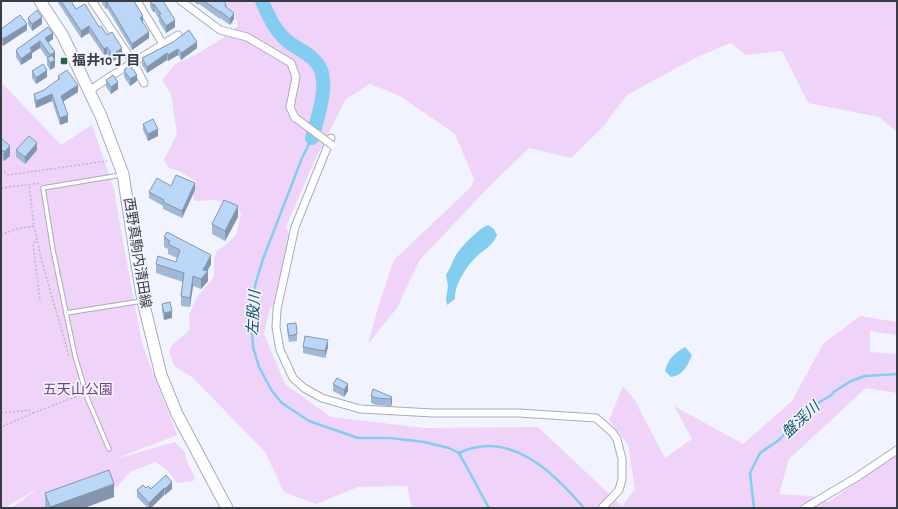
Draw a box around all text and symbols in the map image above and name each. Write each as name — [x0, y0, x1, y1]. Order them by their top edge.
place label: 福井10丁目 — [72, 52, 140, 68]
marker: 福井10丁目 — [59, 56, 69, 66]
street label: 西野真駒内清田線 — [121, 196, 154, 309]
water label: 左股川 — [244, 288, 263, 336]
park label: 五天山公園 — [43, 382, 113, 397]
water label: 盤渓川 — [779, 397, 824, 441]

